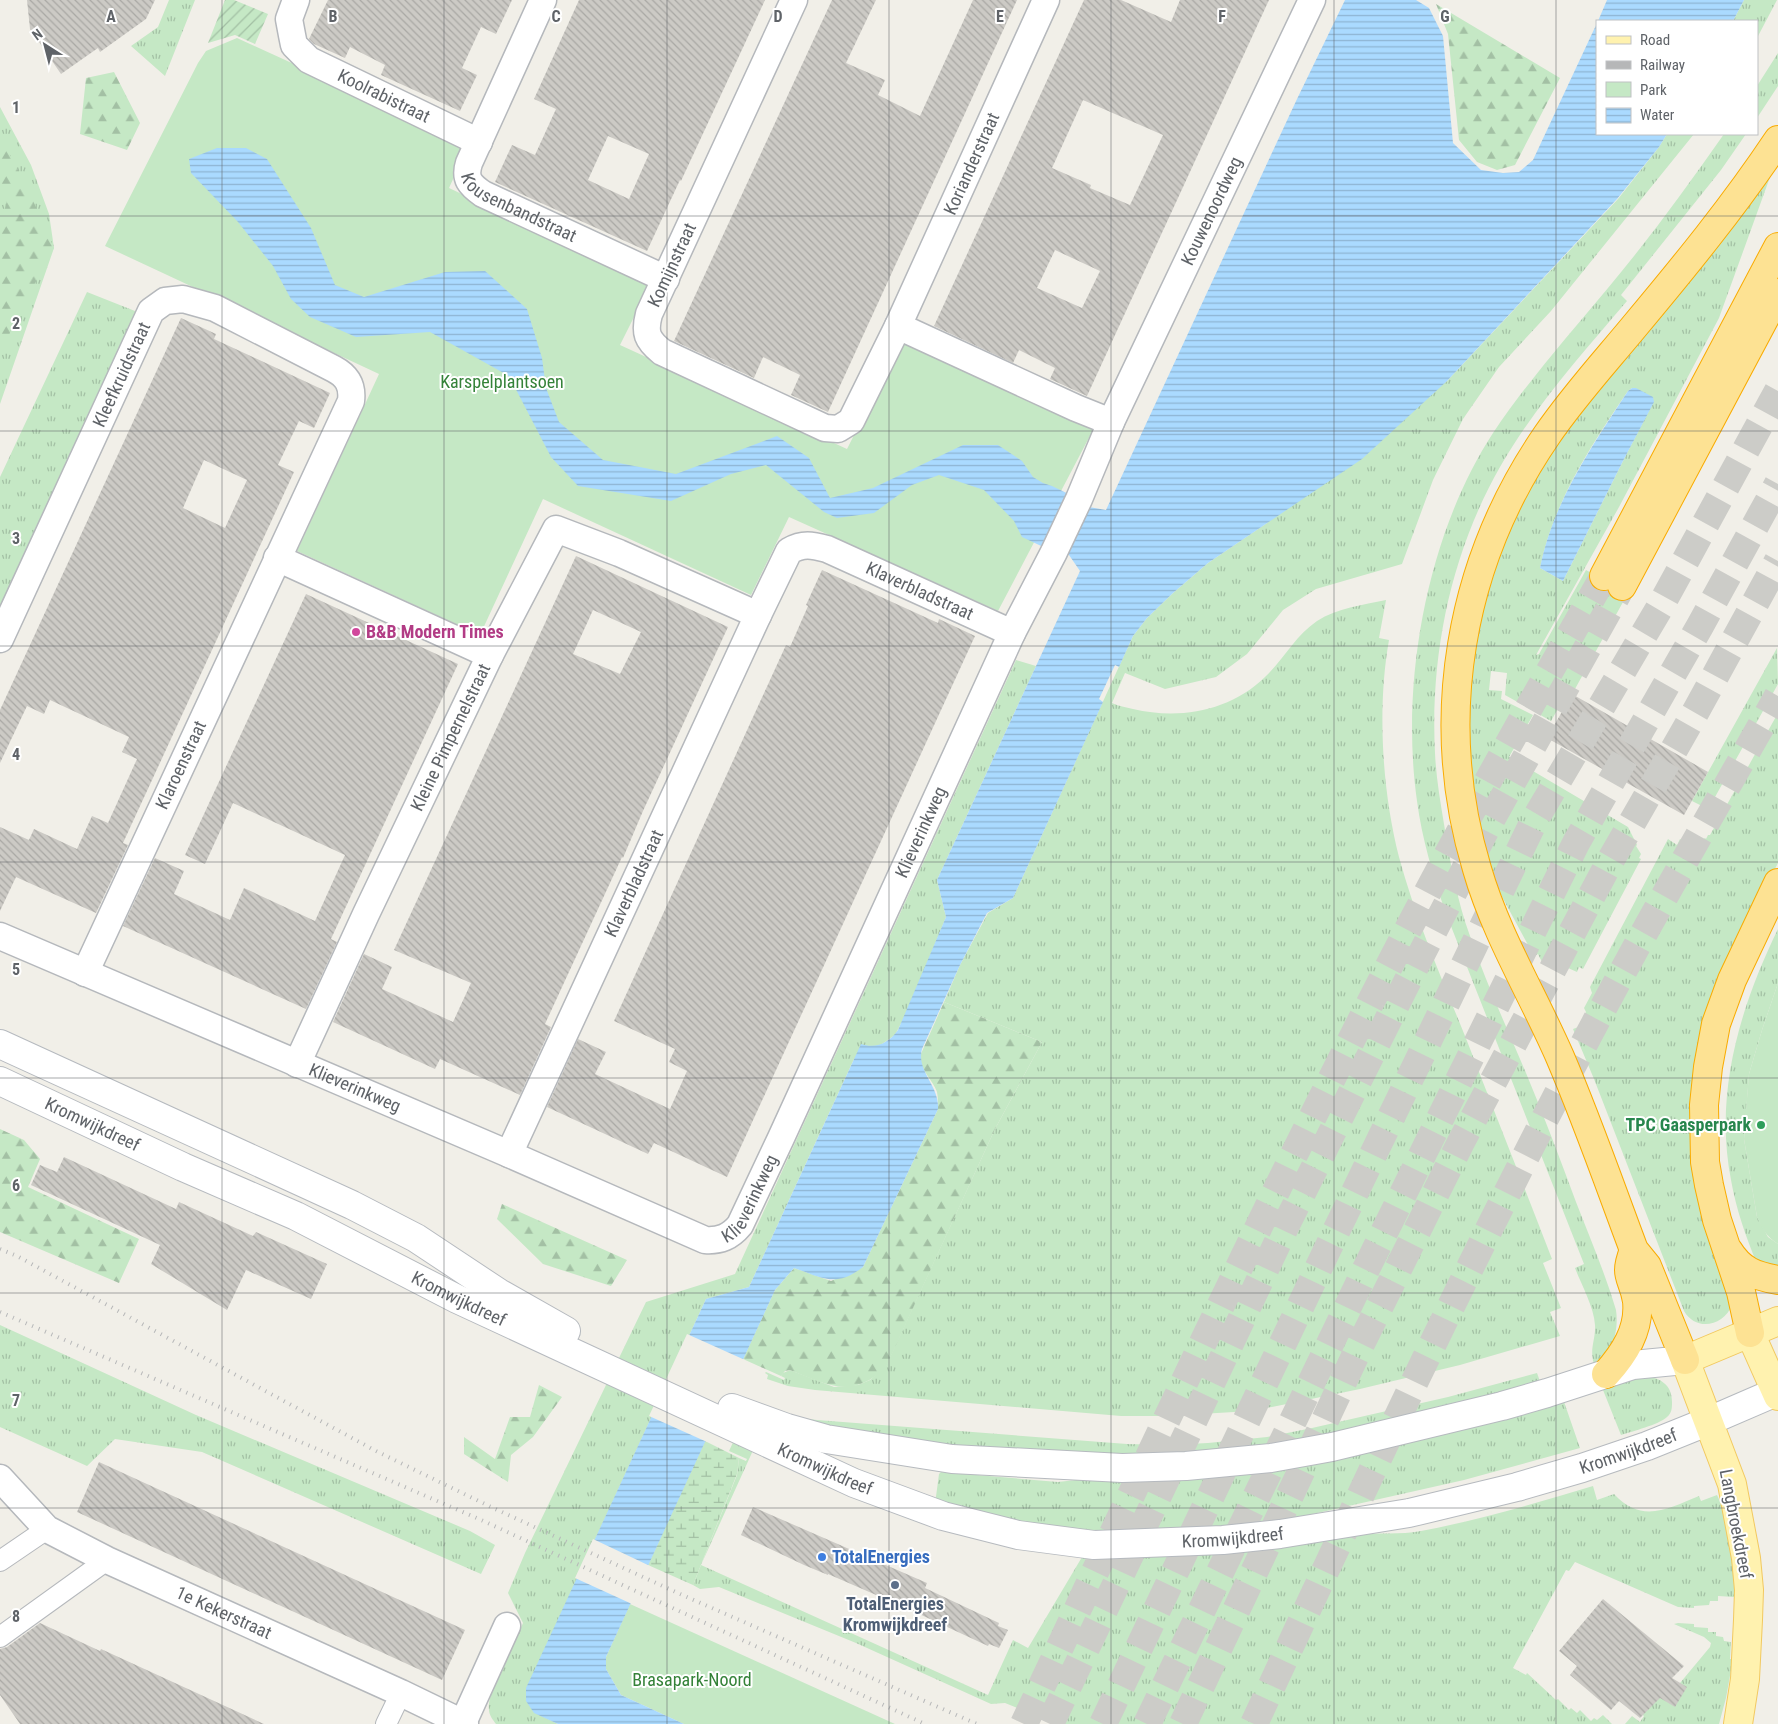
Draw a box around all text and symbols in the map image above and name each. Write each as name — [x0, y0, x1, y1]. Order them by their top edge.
text: A — [106, 7, 116, 26]
text: B — [329, 7, 338, 26]
text: C — [551, 7, 561, 26]
text: D — [773, 7, 783, 26]
text: E — [996, 7, 1004, 26]
text: F — [1218, 7, 1226, 26]
text: G — [1440, 7, 1450, 26]
north arrow — [20, 20, 70, 70]
legend — [1596, 20, 1758, 135]
text: N — [29, 25, 46, 43]
text: Road — [1640, 31, 1670, 49]
text: Railway — [1640, 56, 1685, 74]
street label: Koolrabistraat — [334, 64, 434, 127]
text: Park — [1640, 81, 1667, 99]
text: 1 — [12, 98, 20, 117]
text: Water — [1640, 106, 1675, 124]
street label: Korianderstraat — [939, 109, 1003, 218]
street label: Kouwenoordweg — [1176, 153, 1246, 268]
street label: Kousenbandstraat — [457, 170, 580, 246]
street label: Komijnstraat — [643, 219, 700, 310]
text: 2 — [12, 314, 20, 333]
street label: Kleefkruidstraat — [88, 319, 154, 430]
park label: Karspelplantsoen — [440, 371, 564, 392]
text: 3 — [12, 529, 20, 548]
street label: Klaverbladstraat — [863, 557, 977, 624]
place label: B&B Modern Times — [366, 621, 504, 642]
marker: B&B Modern Times — [350, 626, 362, 638]
street label: Kleine Pimpernelstraat — [406, 660, 494, 814]
street label: Klaroenstraat — [151, 717, 210, 812]
text: 4 — [12, 745, 20, 764]
street label: Klieverinkweg — [891, 783, 950, 881]
street label: Klaverbladstraat — [600, 826, 667, 940]
text: 5 — [12, 960, 20, 979]
street label: Klieverinkweg — [306, 1059, 404, 1116]
street label: Kromwijkdreef — [42, 1093, 144, 1155]
place label: TPC Gaasperpark — [1625, 1114, 1751, 1135]
marker: TPC Gaasperpark — [1755, 1119, 1767, 1131]
street label: Klieverinkweg — [718, 1151, 782, 1247]
text: 6 — [12, 1176, 20, 1195]
street label: Kromwijkdreef — [408, 1266, 510, 1330]
text: 7 — [12, 1391, 20, 1410]
street label: Kromwijkdreef — [1576, 1424, 1680, 1478]
street label: Kromwijkdreef — [774, 1438, 876, 1499]
street label: Langbroekdreef — [1716, 1467, 1757, 1581]
street label: Kromwijkdreef — [1181, 1522, 1286, 1552]
place label: TotalEnergies — [832, 1546, 930, 1567]
marker: TotalEnergies — [816, 1551, 828, 1563]
marker: TotalEnergies Kromwijkdreef — [889, 1579, 901, 1591]
street label: 1e Kekerstraat — [173, 1582, 275, 1643]
place label: TotalEnergies Kromwijkdreef — [843, 1593, 947, 1635]
text: 8 — [12, 1607, 20, 1626]
park label: Brasapark-Noord — [632, 1669, 752, 1690]

